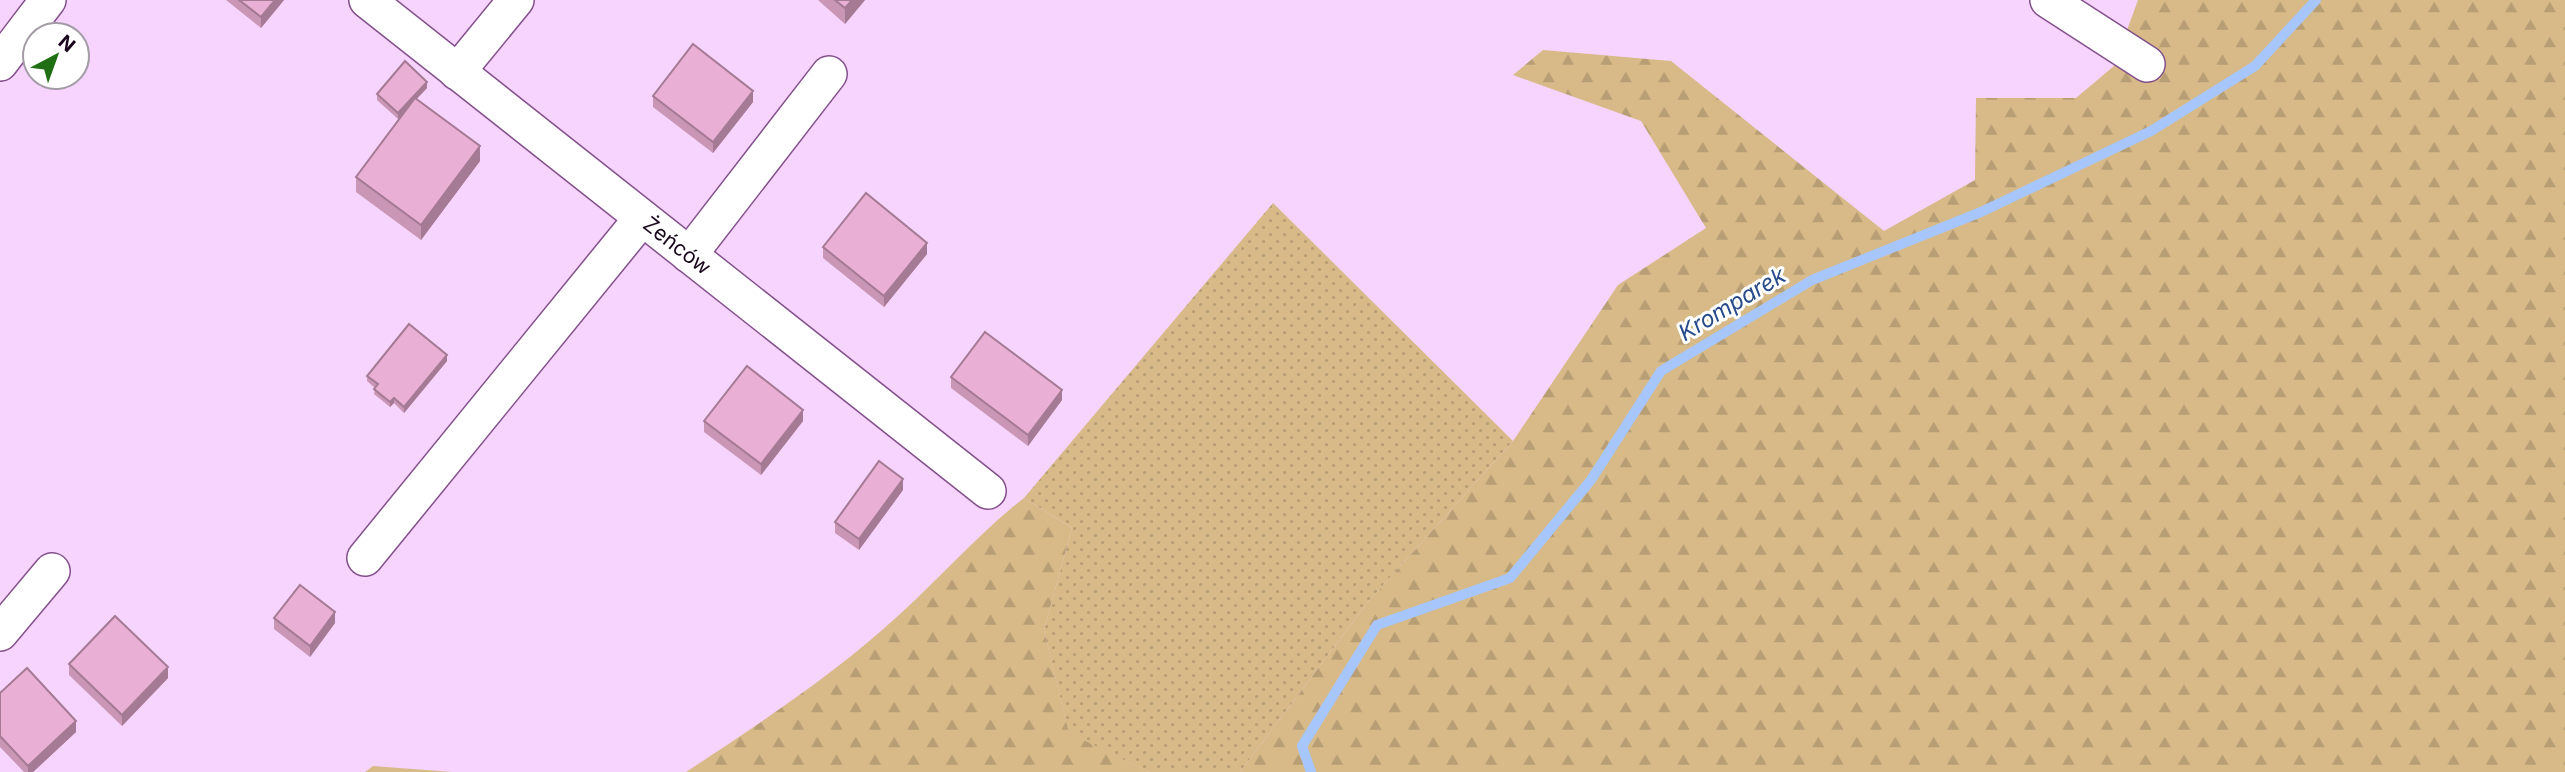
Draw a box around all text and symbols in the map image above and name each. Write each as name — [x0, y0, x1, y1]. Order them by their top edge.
north arrow — [21, 21, 91, 91]
text: N — [54, 30, 80, 57]
street label: Żeńców — [638, 211, 717, 280]
water label: Kromparek — [1673, 261, 1791, 347]

